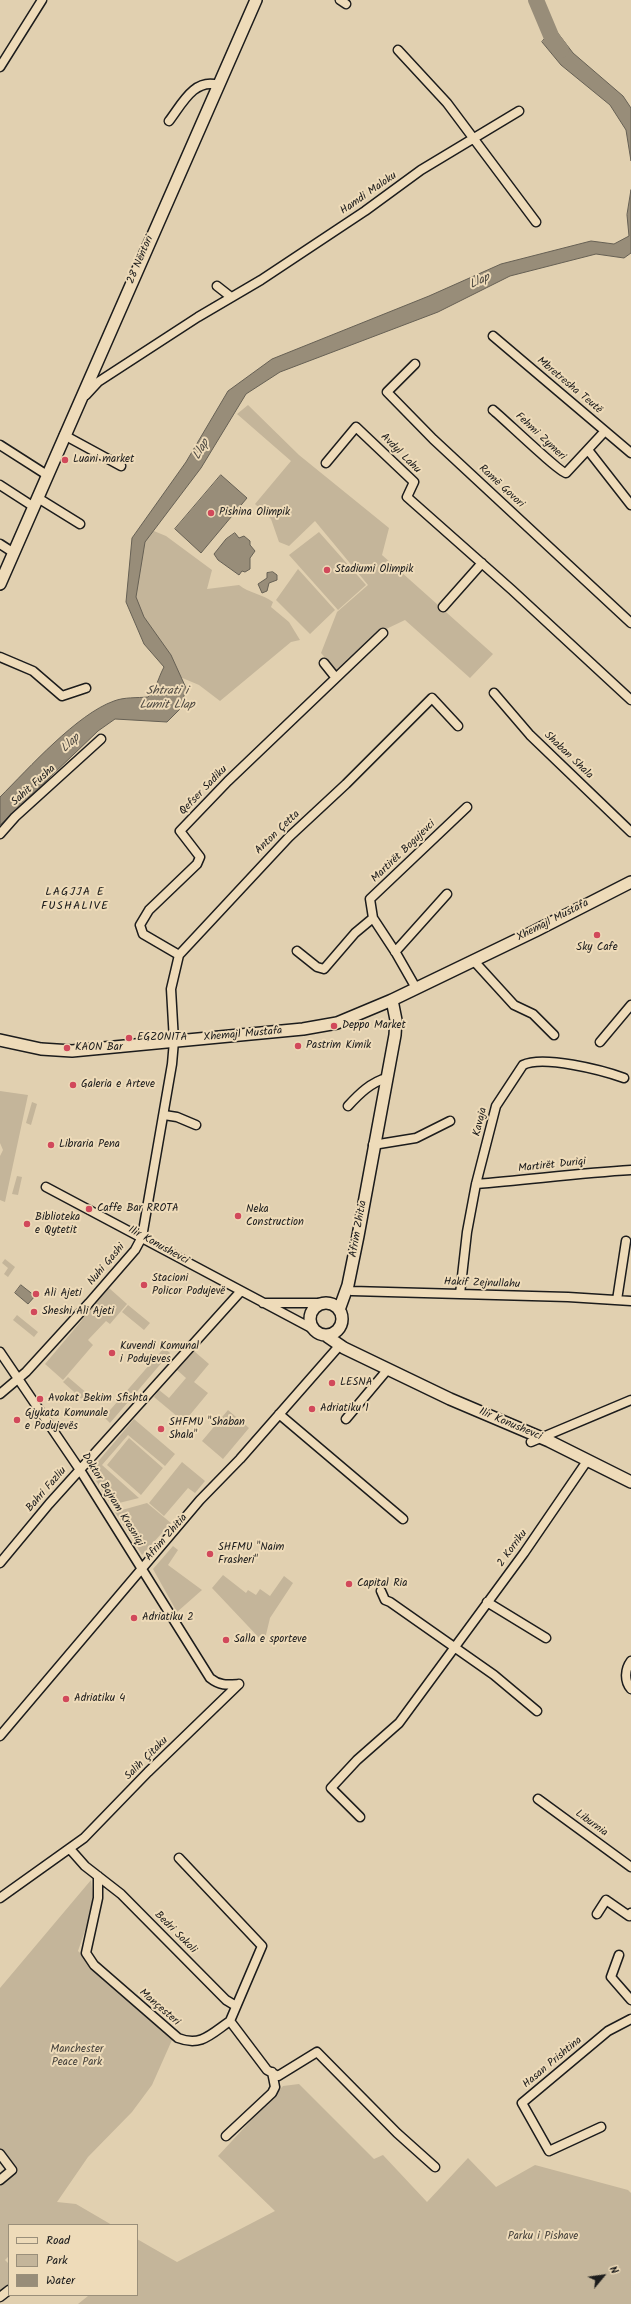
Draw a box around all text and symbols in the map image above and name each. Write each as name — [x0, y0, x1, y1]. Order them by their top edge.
street label: Hamdi Maloku — [338, 170, 400, 218]
street label: 28 Nëntori — [125, 234, 157, 286]
water label: Llap — [468, 271, 492, 293]
street label: Mbretresha Teutë — [534, 355, 604, 417]
street label: Fehmi Zymeri — [512, 410, 568, 464]
street label: Avdyl Lahu — [377, 431, 423, 477]
water label: Llap — [191, 437, 213, 463]
place label: Luani market — [73, 453, 134, 467]
marker: Luani market — [60, 455, 70, 465]
street label: Ramë Govori — [476, 463, 526, 511]
place label: Pishina Olimpik — [219, 506, 290, 520]
marker: Pishina Olimpik — [206, 508, 216, 518]
place label: Stadiumi Olimpik — [335, 563, 413, 577]
marker: Stadiumi Olimpik — [322, 565, 332, 575]
water label: Shtrati i Lumit Llap — [139, 685, 195, 713]
street label: Shaban Shala — [541, 729, 595, 783]
water label: Llap — [58, 732, 84, 756]
street label: Sahit Fusha — [9, 763, 59, 809]
street label: Qefser Sadiku — [177, 764, 231, 818]
street label: Anton Çetta — [253, 808, 303, 858]
street label: Martirët Bogujevci — [369, 818, 439, 886]
district label: LAGJJA E FUSHALIVE — [41, 886, 109, 914]
street label: Xhemajl Mustafa — [515, 897, 591, 945]
marker: Sky Cafe — [592, 930, 602, 940]
place label: Sky Cafe — [576, 941, 618, 955]
place label: Deppo Market — [342, 1019, 406, 1033]
marker: Deppo Market — [329, 1021, 339, 1031]
street label: Xhemajl Mustafa — [203, 1025, 283, 1045]
place label: EGZONITA — [137, 1031, 187, 1045]
marker: EGZONITA — [124, 1033, 134, 1043]
place label: Pastrim Kimik — [306, 1039, 371, 1053]
place label: KAON Bar — [75, 1041, 123, 1055]
marker: Pastrim Kimik — [293, 1041, 303, 1051]
marker: KAON Bar — [62, 1043, 72, 1053]
place label: Galeria e Arteve — [81, 1078, 155, 1092]
marker: Galeria e Arteve — [68, 1080, 78, 1090]
street label: Kavaja — [471, 1106, 491, 1138]
place label: Libraria Pena — [59, 1138, 120, 1152]
marker: Libraria Pena — [46, 1140, 56, 1150]
street label: Martirët Duriqi — [518, 1156, 586, 1176]
street label: Afrim Zhitia — [347, 1199, 371, 1259]
place label: Caffe Bar RROTA — [97, 1202, 179, 1216]
place label: Neka Construction — [246, 1203, 304, 1229]
marker: Caffe Bar RROTA — [84, 1204, 94, 1214]
place label: Biblioteka e Qytetit — [35, 1211, 80, 1237]
marker: Neka Construction — [233, 1211, 243, 1221]
marker: Biblioteka e Qytetit — [22, 1219, 32, 1229]
street label: Ilir Konushevci — [125, 1224, 191, 1268]
street label: Nuhi Gashi — [86, 1241, 128, 1289]
place label: Stacioni Policor Podujevë — [152, 1272, 225, 1298]
street label: Hakif Zejnullahu — [444, 1276, 520, 1292]
marker: Stacioni Policor Podujevë — [139, 1280, 149, 1290]
place label: Ali Ajeti — [44, 1287, 82, 1301]
marker: Ali Ajeti — [31, 1289, 41, 1299]
place label: Sheshi Ali Ajeti — [42, 1305, 114, 1319]
marker: Sheshi Ali Ajeti — [29, 1307, 39, 1317]
place label: Kuvendi Komunal i Podujeves — [120, 1340, 199, 1366]
marker: Kuvendi Komunal i Podujeves — [107, 1348, 117, 1358]
place label: LESNA — [340, 1376, 372, 1390]
marker: LESNA — [327, 1378, 337, 1388]
place label: Avokat Bekim Sfishta — [48, 1392, 148, 1406]
marker: Avokat Bekim Sfishta — [35, 1394, 45, 1404]
place label: Adriatiku 1 — [320, 1402, 369, 1416]
marker: Adriatiku 1 — [307, 1404, 317, 1414]
street label: Ilir Konushevci — [477, 1406, 543, 1444]
place label: Gjykata Komunale e Podujevës — [25, 1407, 108, 1433]
marker: Gjykata Komunale e Podujevës — [12, 1415, 22, 1425]
place label: SHFMU "Shaban Shala" — [169, 1416, 245, 1442]
marker: SHFMU "Shaban Shala" — [156, 1424, 166, 1434]
street label: Doktor Bajram Krasniqi — [78, 1451, 146, 1549]
street label: Bahri Fazliu — [24, 1465, 70, 1515]
street label: Afrim Zhitia — [143, 1512, 191, 1564]
street label: 2 Korriku — [495, 1528, 531, 1570]
place label: SHFMU "Naim Frasheri" — [218, 1541, 284, 1567]
marker: SHFMU "Naim Frasheri" — [205, 1549, 215, 1559]
place label: Capital Ria — [357, 1577, 407, 1591]
marker: Capital Ria — [344, 1579, 354, 1589]
place label: Adriatiku 2 — [142, 1611, 194, 1625]
marker: Adriatiku 2 — [129, 1613, 139, 1623]
place label: Salla e sporteve — [234, 1633, 307, 1647]
marker: Salla e sporteve — [221, 1635, 231, 1645]
place label: Adriatiku 4 — [74, 1692, 125, 1706]
marker: Adriatiku 4 — [61, 1694, 71, 1704]
street label: Salih Çitaku — [123, 1735, 171, 1783]
street label: Liburnia — [572, 1808, 610, 1840]
street label: Bedri Sokoli — [151, 1909, 199, 1957]
street label: Mançesteri — [136, 1987, 182, 2029]
street label: Hasan Prishtina — [521, 2034, 585, 2092]
park label: Manchester Peace Park — [51, 2043, 103, 2069]
legend — [8, 2224, 138, 2296]
park label: Parku i Pishave — [508, 2230, 578, 2244]
text: Road — [46, 2231, 70, 2250]
text: Park — [46, 2251, 68, 2270]
north arrow — [583, 2256, 623, 2296]
text: N — [604, 2263, 623, 2278]
text: Water — [46, 2271, 75, 2290]

